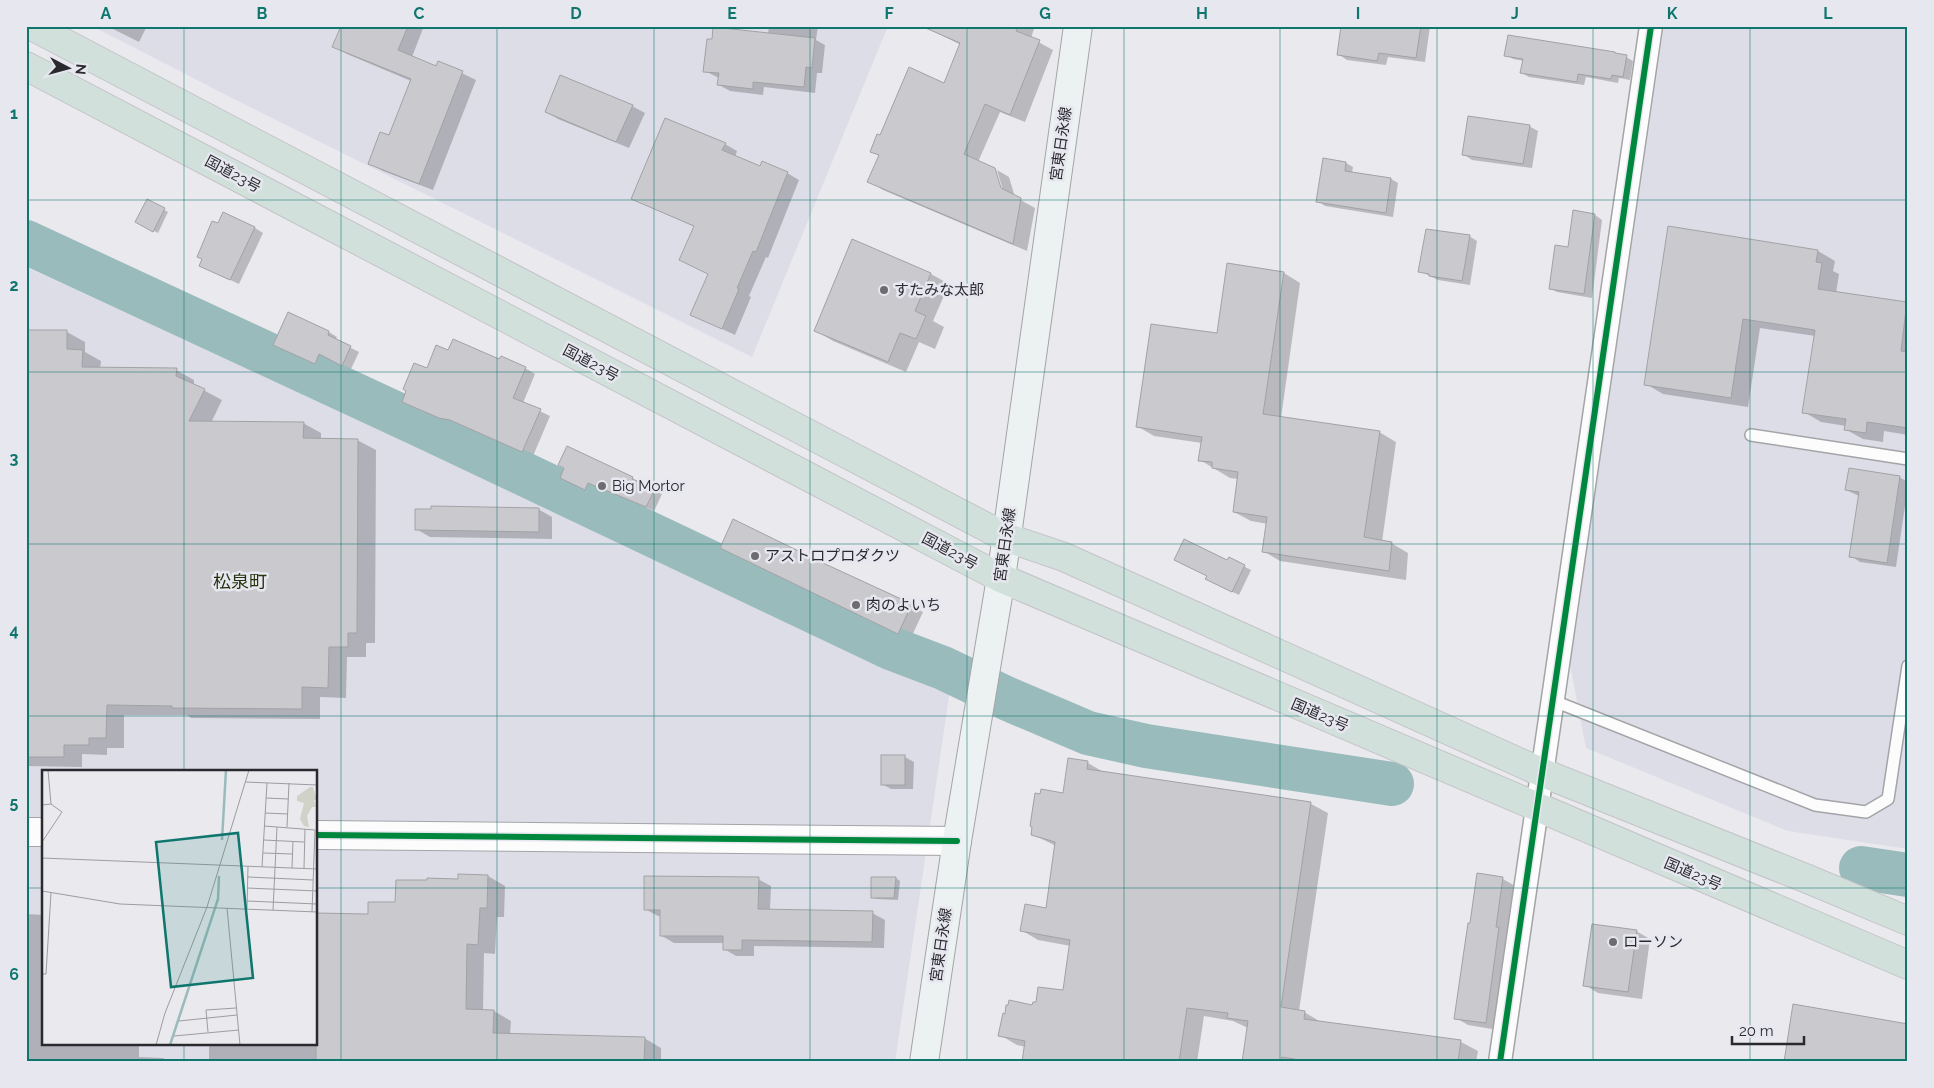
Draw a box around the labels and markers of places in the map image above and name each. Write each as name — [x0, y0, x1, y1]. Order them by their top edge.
place label: すたみな太郎 — [894, 281, 984, 299]
marker: すたみな太郎 — [878, 284, 890, 296]
place label: Big Mortor — [612, 477, 685, 495]
marker: Big Mortor — [596, 480, 608, 492]
place label: アストロプロダクツ — [765, 547, 900, 565]
marker: アストロプロダクツ — [749, 550, 761, 562]
place label: 肉のよいち — [866, 596, 941, 614]
marker: 肉のよいち — [850, 599, 862, 611]
place label: ローソン — [1623, 933, 1683, 951]
marker: ローソン — [1607, 936, 1619, 948]

